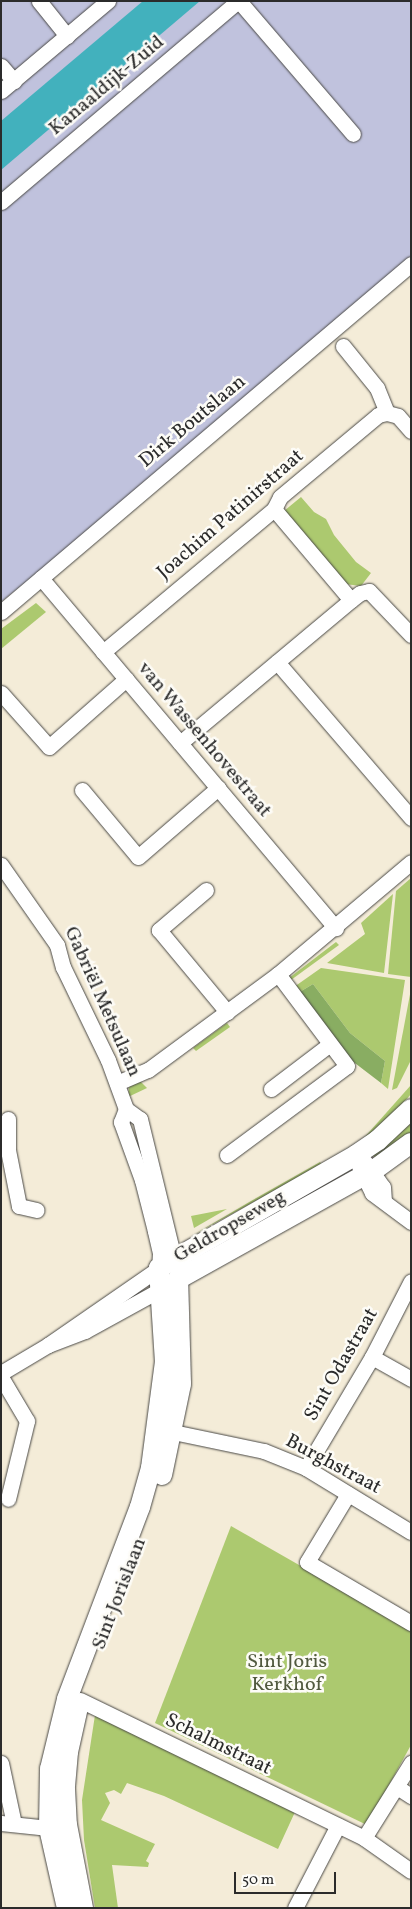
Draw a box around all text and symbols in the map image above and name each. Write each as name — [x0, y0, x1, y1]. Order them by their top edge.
street label: Kanaaldijk-Zuid — [45, 31, 169, 141]
street label: Dirk Boutslaan — [135, 370, 251, 474]
street label: Joachim Patinirstraat — [153, 445, 309, 585]
street label: van Wassenhovestraat — [132, 657, 276, 823]
street label: Gabriël Metsulaan — [58, 923, 146, 1081]
street label: Geldropseweg — [170, 1185, 290, 1269]
street label: Sint Odastraat — [300, 1304, 384, 1426]
street label: Burghstraat — [281, 1430, 385, 1500]
street label: Sint Jorislaan — [88, 1535, 152, 1653]
park label: Sint Joris Kerkhof — [247, 1651, 327, 1698]
street label: Schalmstraat — [161, 1709, 275, 1781]
scale bar — [237, 1862, 340, 1894]
text: 50 m — [242, 1870, 274, 1891]

